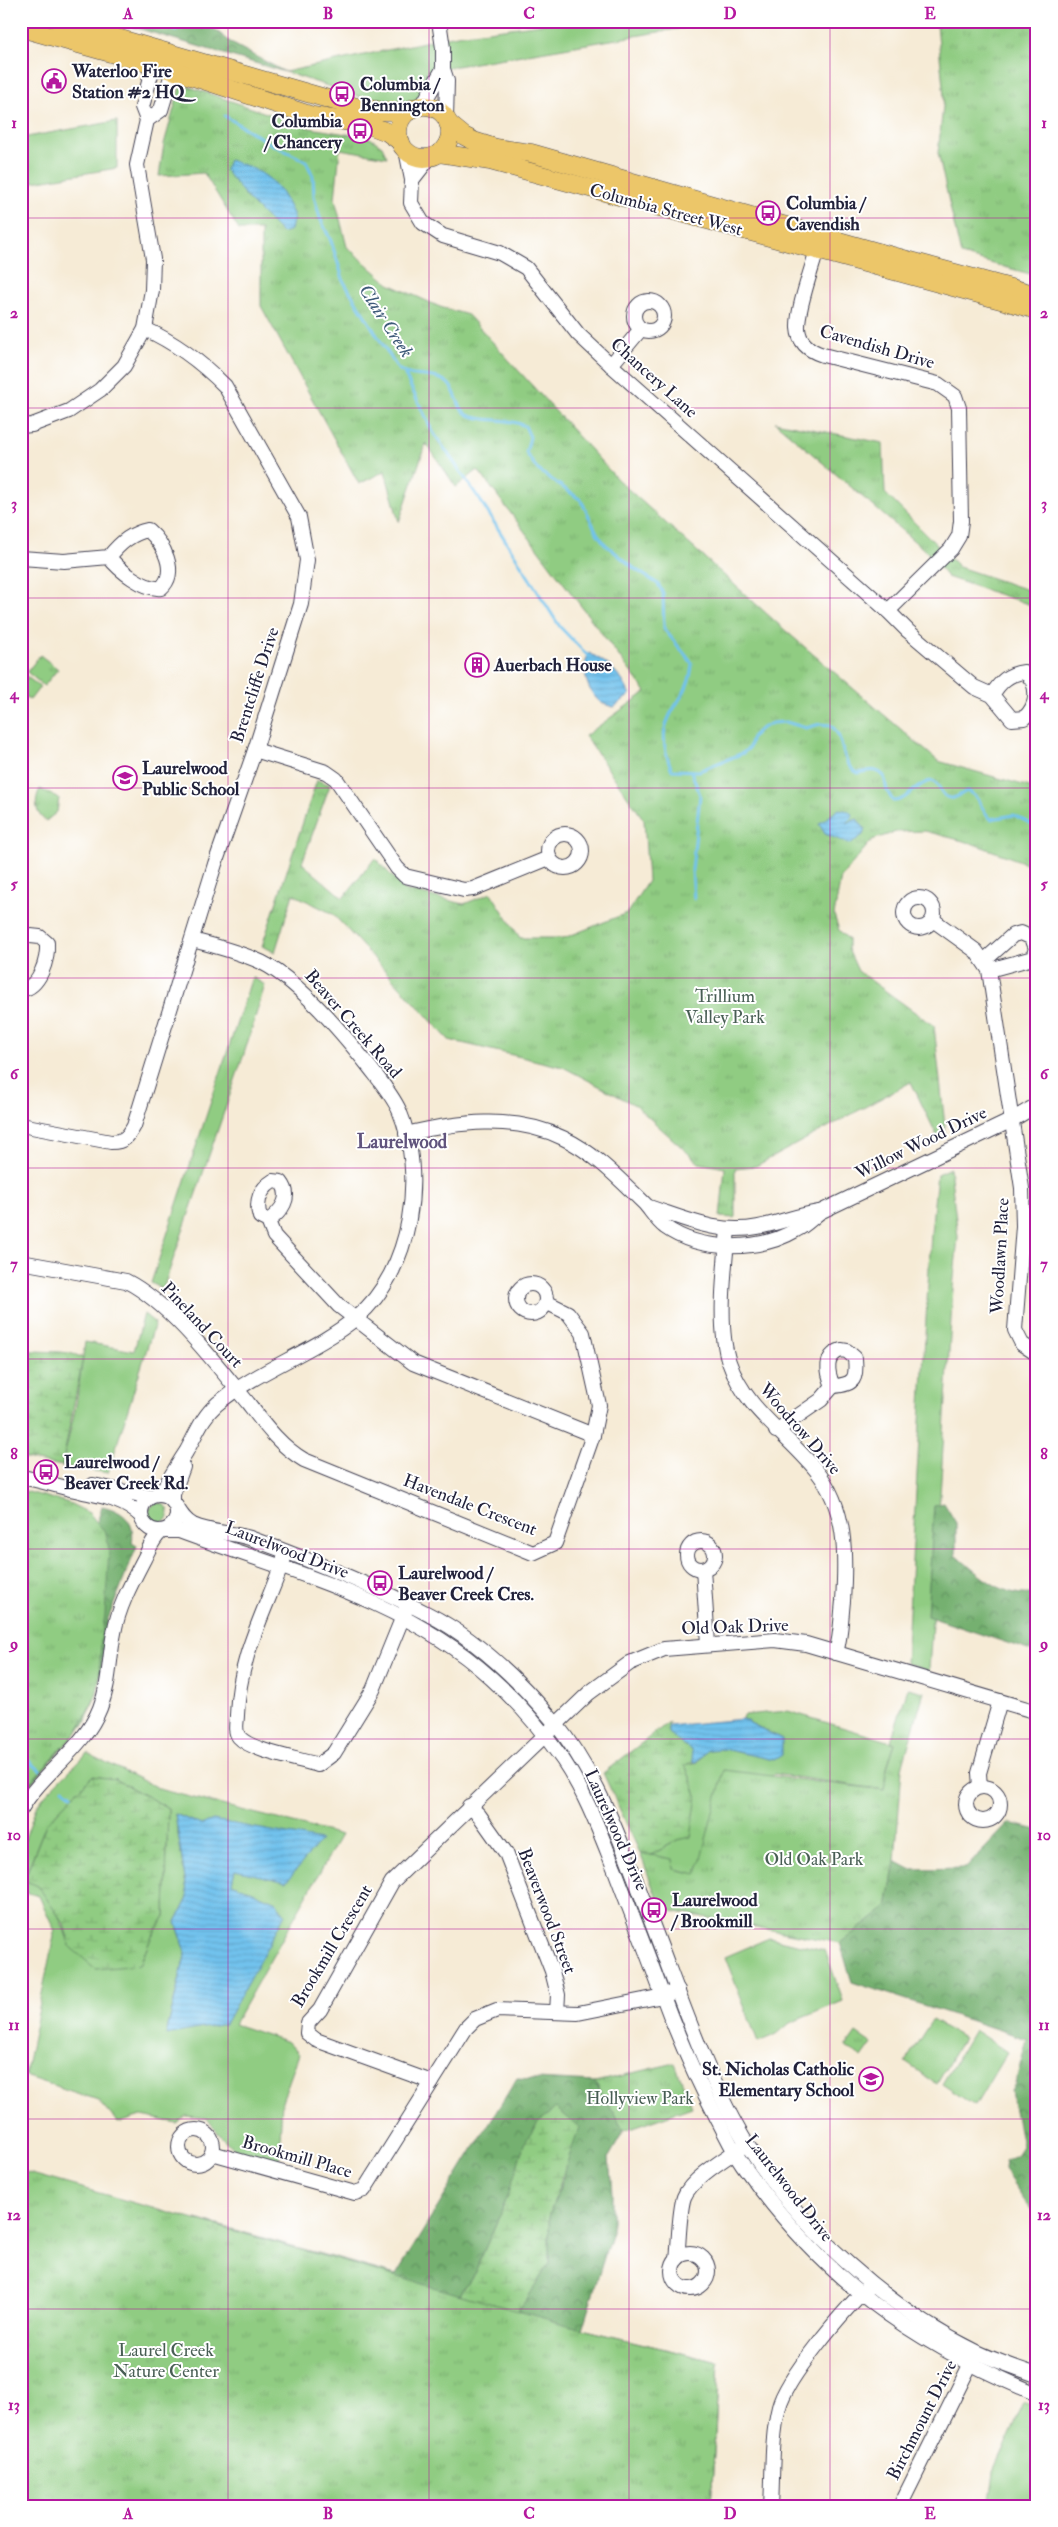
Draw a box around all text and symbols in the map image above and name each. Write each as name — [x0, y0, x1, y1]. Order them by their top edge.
text: A — [122, 4, 134, 24]
text: B — [323, 4, 333, 24]
text: C — [523, 4, 535, 24]
text: D — [723, 4, 737, 24]
text: E — [924, 4, 936, 24]
place label: Waterloo Fire Station #2 HQ — [71, 60, 196, 104]
public building icon: Waterloo Fire Station #2 HQ — [41, 68, 67, 94]
place label: Columbia / Bennington — [360, 73, 445, 117]
bus stop icon: Columbia / Bennington — [329, 81, 355, 107]
place label: Columbia / Chancery — [263, 110, 343, 154]
text: 1 — [11, 113, 17, 133]
text: 1 — [1041, 113, 1047, 133]
bus stop icon: Columbia / Chancery — [347, 118, 373, 144]
street label: Columbia Street West — [587, 178, 745, 242]
place label: Columbia / Cavendish — [786, 192, 867, 236]
bus stop icon: Columbia / Cavendish — [755, 200, 781, 226]
water label: Clair Creek — [353, 280, 419, 362]
text: 2 — [10, 303, 18, 323]
text: 2 — [1040, 303, 1048, 323]
street label: Cavendish Drive — [817, 320, 938, 375]
street label: Chancery Lane — [606, 333, 703, 424]
text: 3 — [11, 494, 17, 514]
text: 3 — [1041, 494, 1047, 514]
street label: Brentcliffe Drive — [225, 624, 285, 746]
building icon: Auerbach House — [464, 652, 490, 678]
place label: Auerbach House — [493, 654, 612, 677]
text: 4 — [9, 684, 20, 704]
text: 4 — [1039, 684, 1050, 704]
place label: Laurelwood Public School — [142, 757, 240, 801]
school or university icon: Laurelwood Public School — [112, 765, 138, 791]
text: 5 — [10, 874, 18, 894]
text: 5 — [1040, 874, 1048, 894]
street label: Beaver Creek Road — [299, 965, 407, 1083]
park label: Trillium Valley Park — [685, 985, 765, 1029]
text: 6 — [10, 1064, 20, 1084]
text: 6 — [1040, 1064, 1050, 1084]
street label: Willow Wood Drive — [851, 1101, 991, 1185]
district label: Laurelwood — [357, 1130, 448, 1154]
street label: Woodlawn Place — [985, 1197, 1015, 1316]
text: 7 — [10, 1254, 18, 1274]
text: 7 — [1040, 1254, 1048, 1274]
street label: Pineland Court — [156, 1277, 248, 1373]
street label: Woodrow Drive — [753, 1378, 846, 1480]
text: 8 — [10, 1444, 18, 1464]
text: 8 — [1040, 1444, 1048, 1464]
place label: Laurelwood / Beaver Creek Rd. — [64, 1451, 189, 1495]
bus stop icon: Laurelwood / Beaver Creek Rd. — [33, 1459, 59, 1485]
street label: Havendale Crescent — [400, 1469, 540, 1541]
street label: Laurelwood Drive — [222, 1516, 353, 1584]
place label: Laurelwood / Beaver Creek Cres. — [398, 1562, 535, 1606]
bus stop icon: Laurelwood / Beaver Creek Cres. — [367, 1570, 393, 1596]
street label: Old Oak Drive — [681, 1614, 790, 1640]
text: 9 — [8, 1634, 18, 1654]
text: 9 — [1038, 1634, 1048, 1654]
street label: Laurelwood Drive — [579, 1766, 653, 1895]
text: 10 — [7, 1825, 21, 1845]
text: 10 — [1037, 1825, 1051, 1845]
street label: Beaverwood Street — [512, 1845, 582, 1977]
park label: Old Oak Park — [765, 1848, 864, 1871]
street label: Brookmill Crescent — [286, 1880, 378, 2012]
place label: Laurelwood / Brookmill — [670, 1889, 758, 1933]
bus stop icon: Laurelwood / Brookmill — [641, 1897, 667, 1923]
text: 11 — [8, 2015, 20, 2035]
text: 11 — [1038, 2015, 1050, 2035]
place label: St. Nicholas Catholic Elementary School — [702, 2058, 855, 2102]
school or university icon: St. Nicholas Catholic Elementary School — [858, 2066, 884, 2092]
park label: Hollyview Park — [586, 2087, 694, 2110]
street label: Laurelwood Drive — [740, 2129, 839, 2247]
street label: Brookmill Place — [239, 2130, 355, 2184]
text: 12 — [7, 2205, 21, 2225]
text: 12 — [1037, 2205, 1051, 2225]
park label: Laurel Creek Nature Center — [113, 2339, 219, 2383]
street label: Birchmount Drive — [882, 2356, 962, 2484]
text: 13 — [8, 2395, 20, 2415]
text: 13 — [1038, 2395, 1050, 2415]
text: A — [122, 2504, 134, 2524]
text: B — [323, 2504, 333, 2524]
text: C — [523, 2504, 535, 2524]
text: D — [723, 2504, 737, 2524]
text: E — [924, 2504, 936, 2524]

